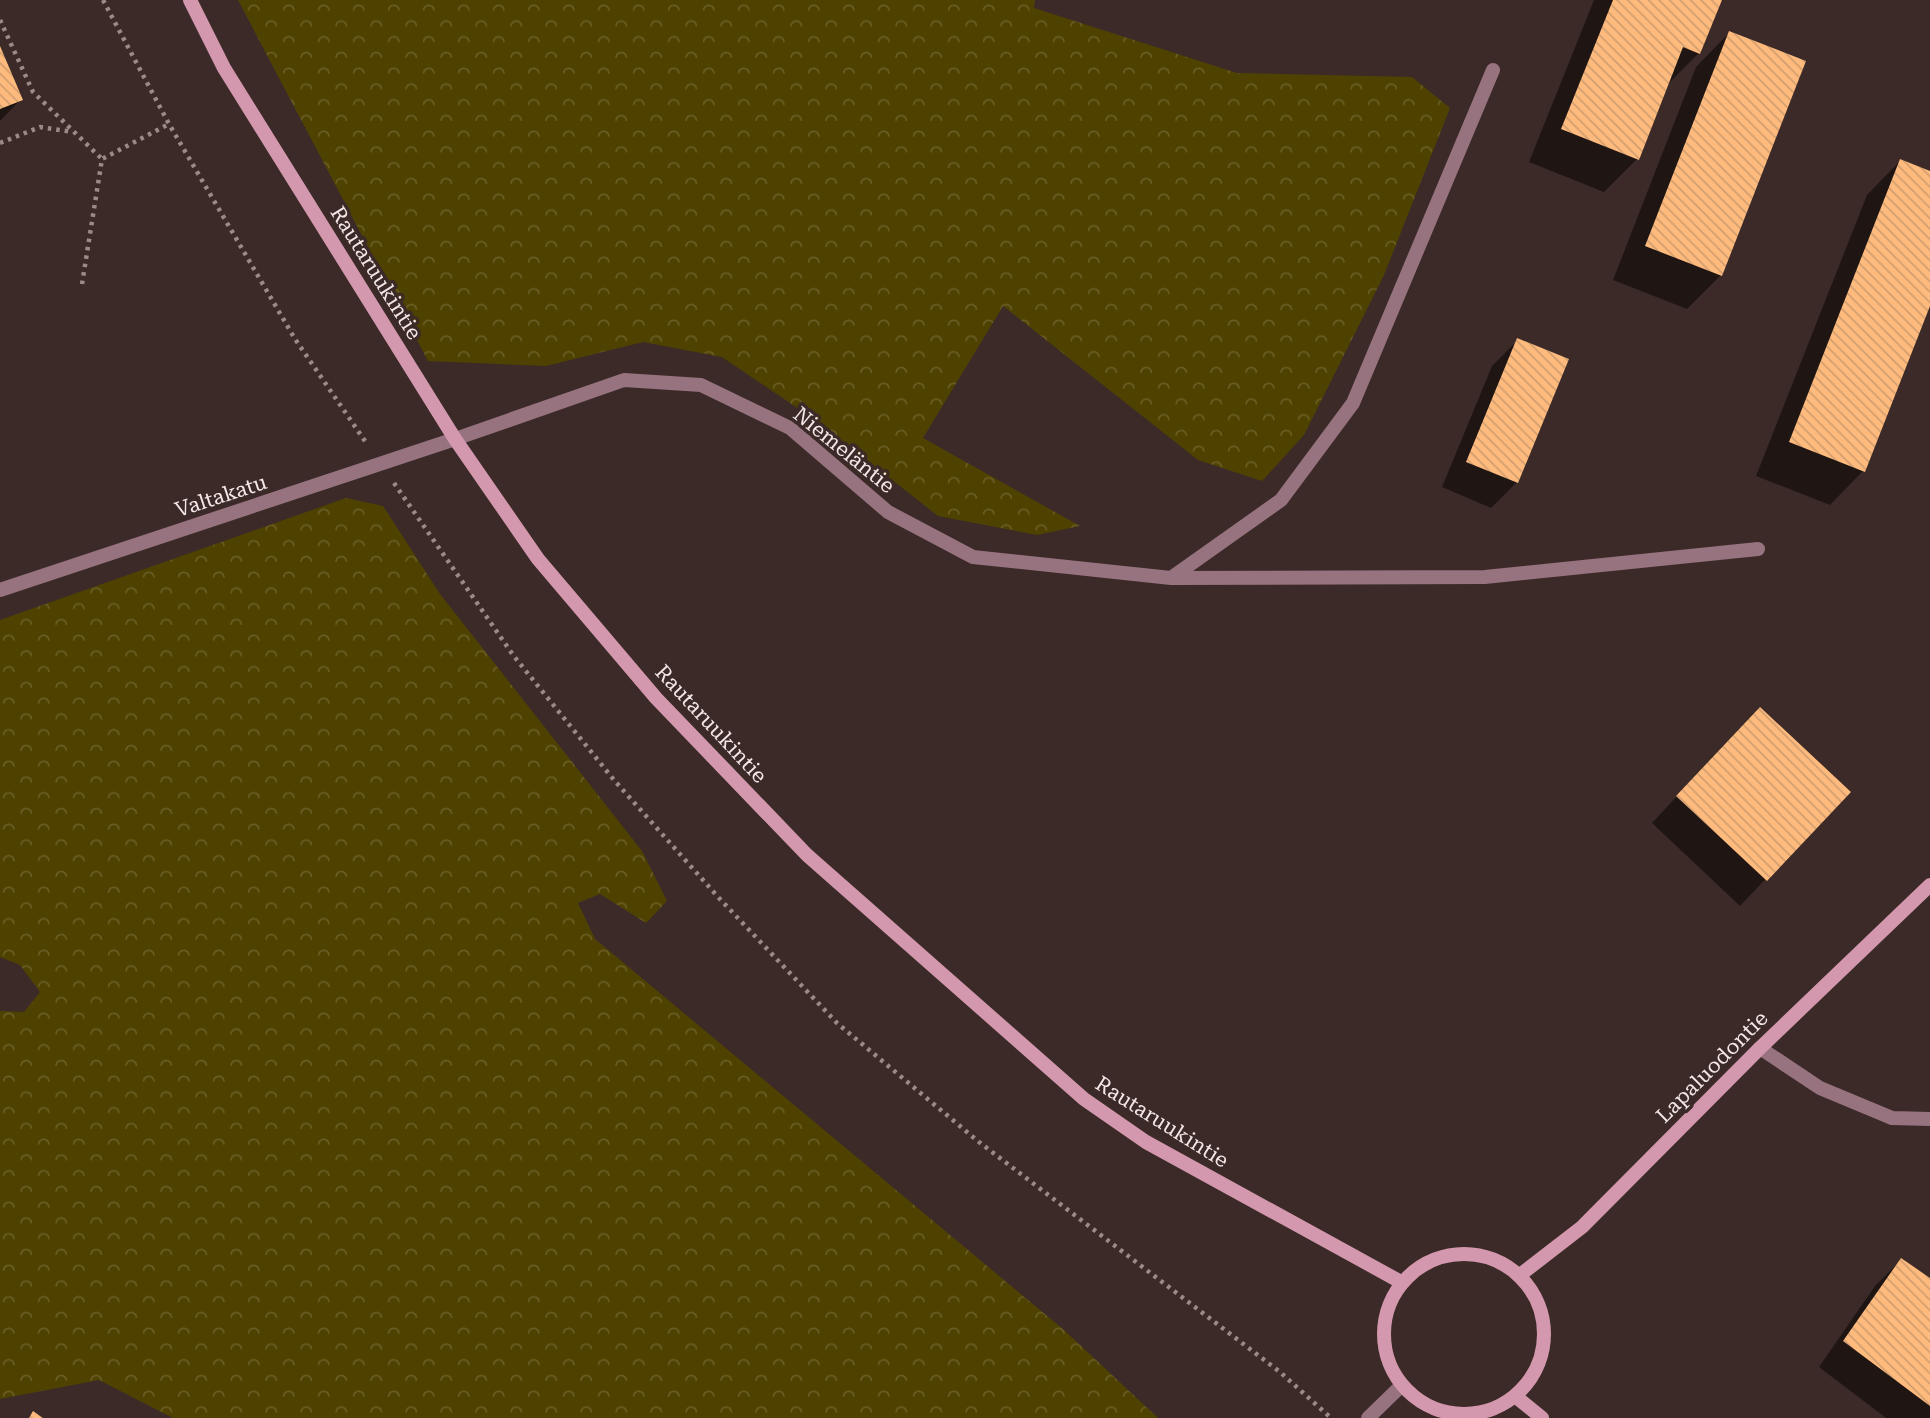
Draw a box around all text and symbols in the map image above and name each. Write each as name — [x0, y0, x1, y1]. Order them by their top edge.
street label: Rautaruukintie — [325, 202, 427, 344]
street label: Niemeläntie — [789, 402, 899, 498]
street label: Valtakatu — [172, 470, 270, 522]
street label: Rautaruukintie — [650, 660, 772, 788]
street label: Lapaluodontie — [1651, 1006, 1773, 1128]
street label: Rautaruukintie — [1091, 1071, 1233, 1173]

